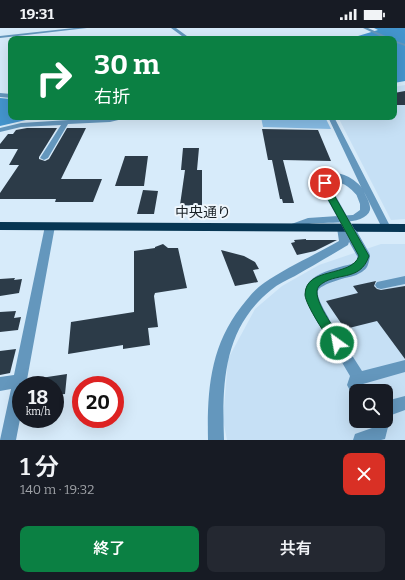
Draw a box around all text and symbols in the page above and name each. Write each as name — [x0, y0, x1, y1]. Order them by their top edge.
text: 19:31 — [20, 5, 54, 23]
text: 30 m — [94, 48, 160, 81]
icon: right — [28, 52, 80, 104]
text: 右折 — [94, 86, 130, 108]
pin — [308, 166, 342, 200]
icon: arrive — [314, 172, 336, 194]
street label: 中央通り — [175, 204, 231, 221]
position arrow — [316, 322, 358, 364]
speed limit sign: 20 — [72, 376, 124, 428]
map controls — [349, 384, 393, 428]
button: search — [349, 384, 393, 428]
text: 18 — [28, 385, 48, 409]
text: km/h — [26, 406, 50, 418]
text: 1 分 — [20, 453, 59, 481]
button: close — [343, 453, 385, 495]
text: 140 m · 19:32 — [20, 482, 94, 497]
button: 終了 — [20, 526, 199, 572]
button: 共有 — [207, 526, 385, 572]

